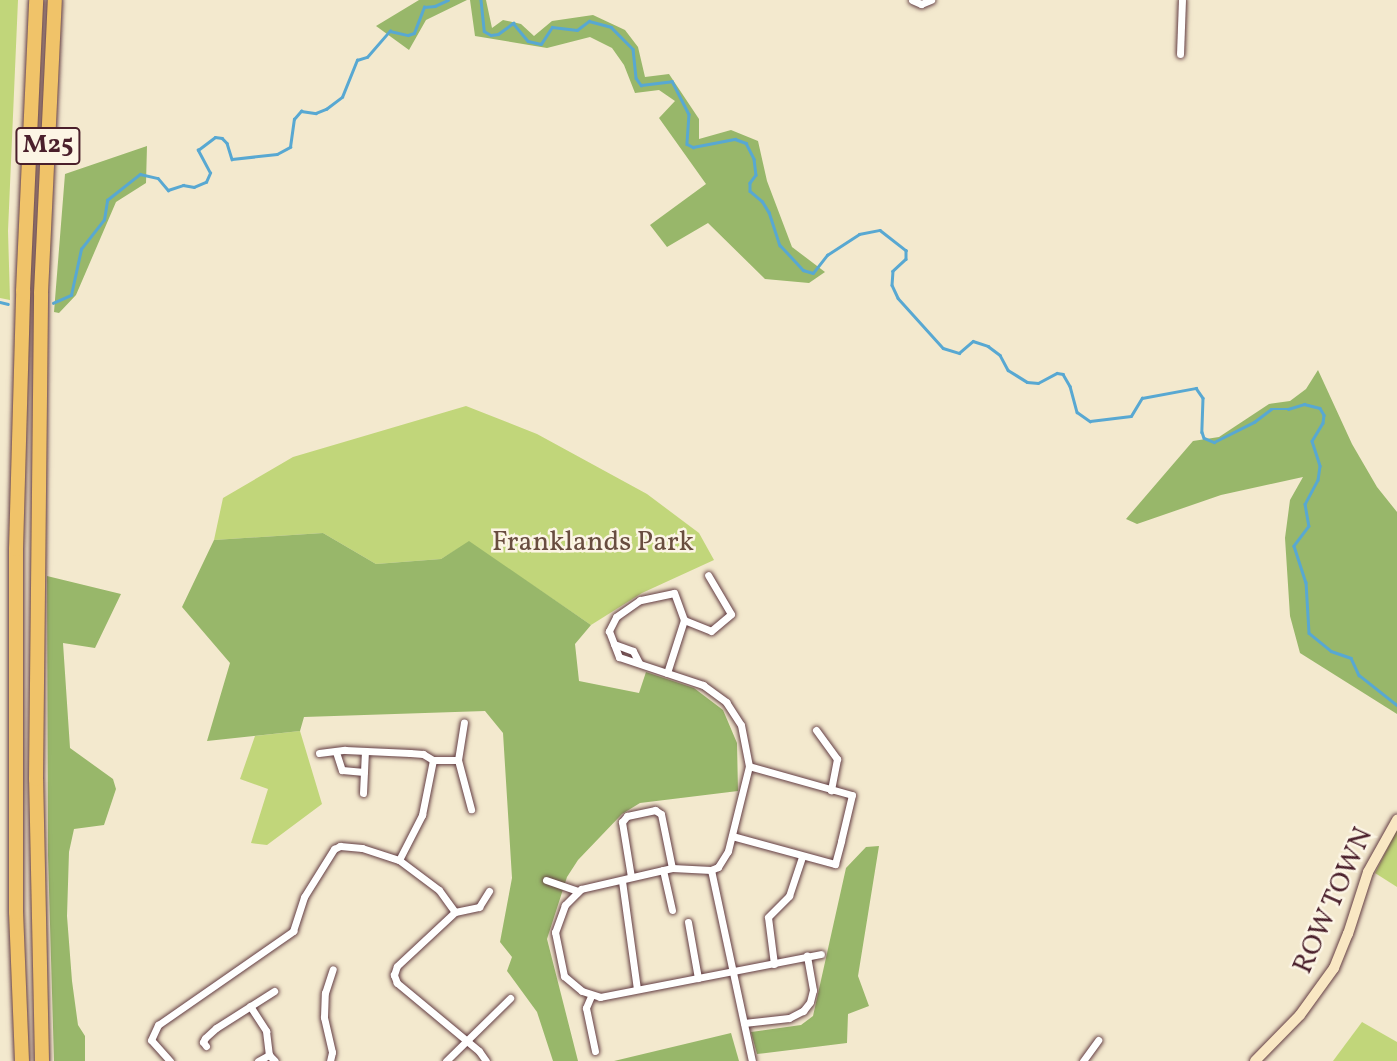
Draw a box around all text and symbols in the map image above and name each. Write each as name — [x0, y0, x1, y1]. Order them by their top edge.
road number: M25 — [15, 124, 81, 168]
park label: Franklands Park — [492, 526, 694, 560]
street label: ROW TOWN — [1287, 822, 1381, 980]

